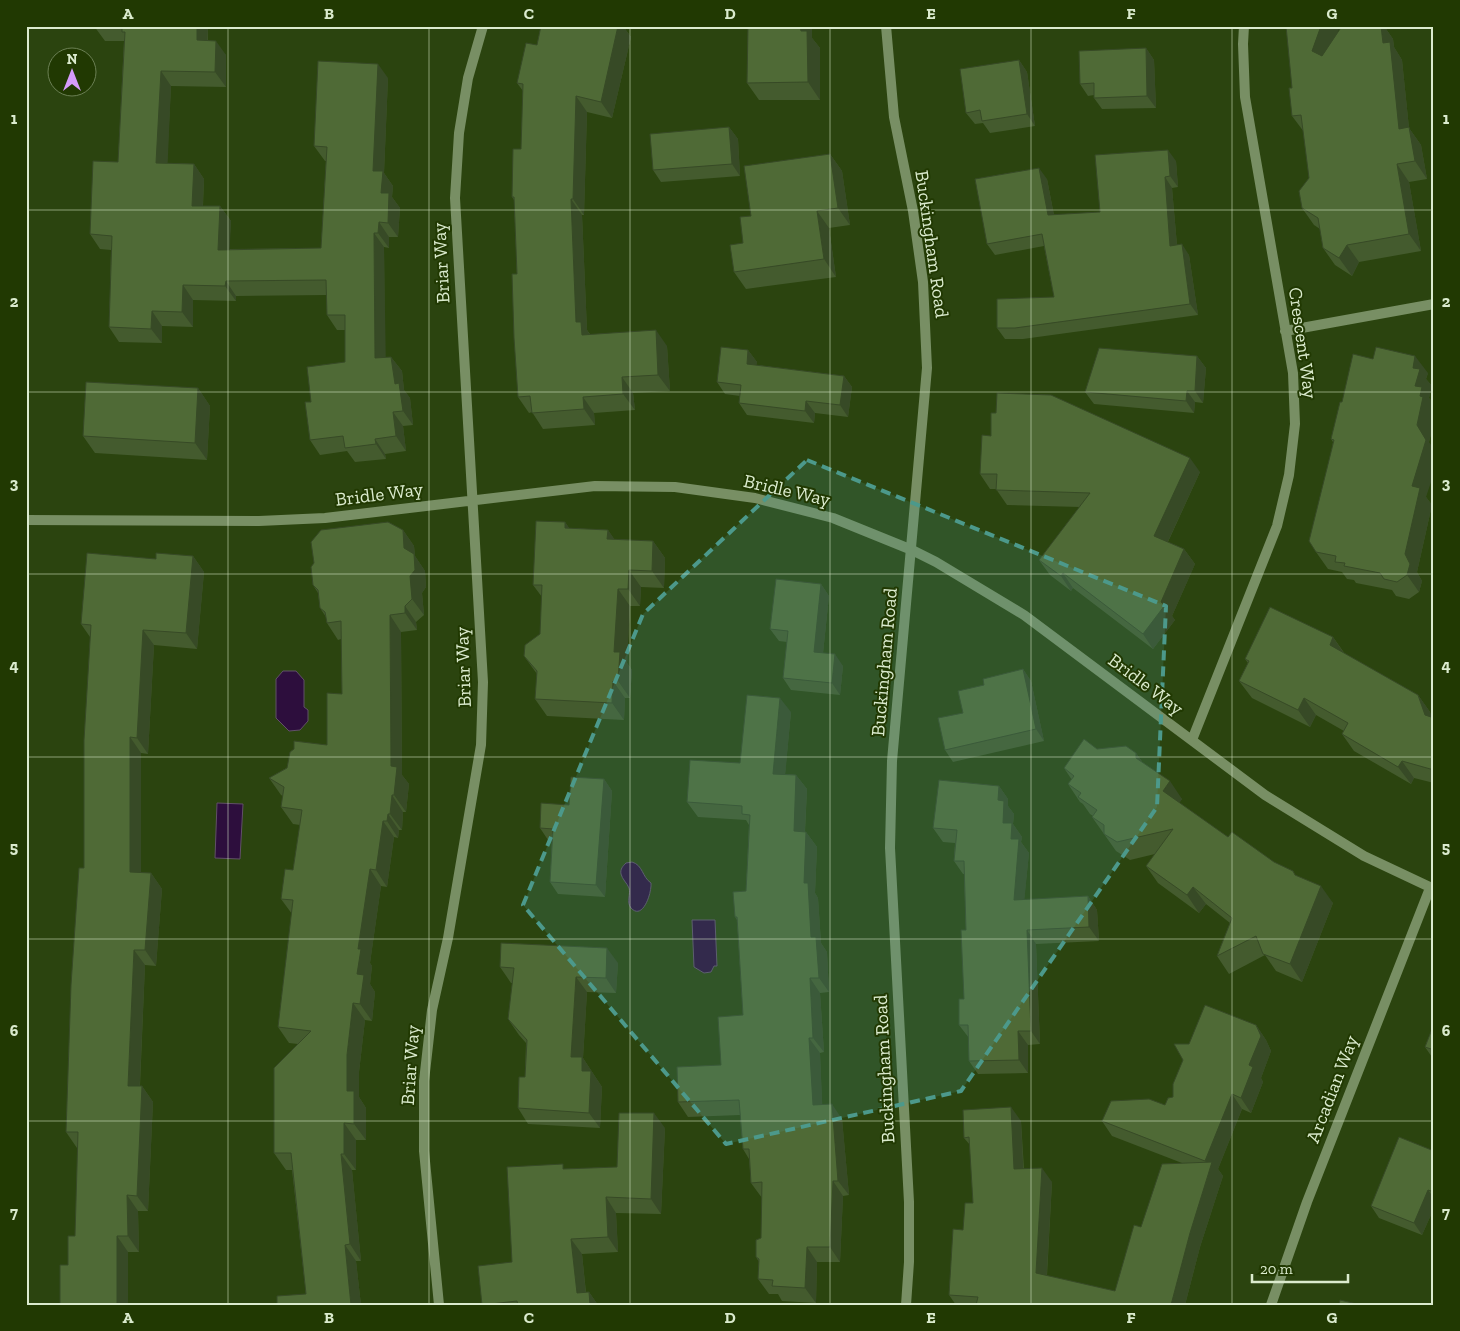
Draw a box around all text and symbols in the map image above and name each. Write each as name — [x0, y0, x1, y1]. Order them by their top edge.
text: A — [123, 4, 134, 23]
text: B — [324, 4, 334, 23]
text: C — [524, 4, 534, 23]
text: D — [724, 4, 736, 23]
text: E — [926, 4, 936, 23]
text: F — [1126, 4, 1136, 23]
text: G — [1327, 4, 1338, 23]
north arrow — [48, 48, 98, 98]
text: N — [67, 51, 78, 68]
text: 1 — [11, 109, 18, 128]
text: 1 — [1443, 109, 1450, 128]
street label: Buckingham Road — [910, 169, 954, 320]
street label: Briar Way — [427, 222, 455, 304]
street label: Crescent Way — [1284, 286, 1322, 400]
text: 2 — [10, 292, 19, 311]
text: 2 — [1442, 292, 1451, 311]
street label: Bridle Way — [741, 469, 833, 511]
text: 3 — [10, 474, 19, 493]
text: 3 — [1442, 474, 1451, 493]
street label: Bridle Way — [334, 477, 424, 511]
street label: Buckingham Road — [866, 586, 902, 737]
street label: Briar Way — [450, 626, 476, 708]
street label: Bridle Way — [1104, 648, 1188, 720]
text: 4 — [9, 656, 19, 675]
text: 4 — [1441, 656, 1451, 675]
text: 5 — [10, 838, 18, 857]
text: 5 — [1442, 838, 1450, 857]
street label: Buckingham Road — [869, 994, 899, 1144]
text: 6 — [10, 1021, 19, 1040]
text: 6 — [1442, 1021, 1451, 1040]
street label: Briar Way — [396, 1024, 424, 1106]
street label: Arcadian Way — [1301, 1032, 1363, 1146]
text: 7 — [10, 1203, 18, 1222]
text: 7 — [1442, 1203, 1450, 1222]
scale bar — [1252, 1251, 1349, 1283]
text: 20 m — [1260, 1260, 1293, 1278]
text: A — [123, 1308, 134, 1327]
text: B — [324, 1308, 334, 1327]
text: C — [524, 1308, 534, 1327]
text: D — [724, 1308, 736, 1327]
text: E — [926, 1308, 936, 1327]
text: F — [1126, 1308, 1136, 1327]
text: G — [1327, 1308, 1338, 1327]

